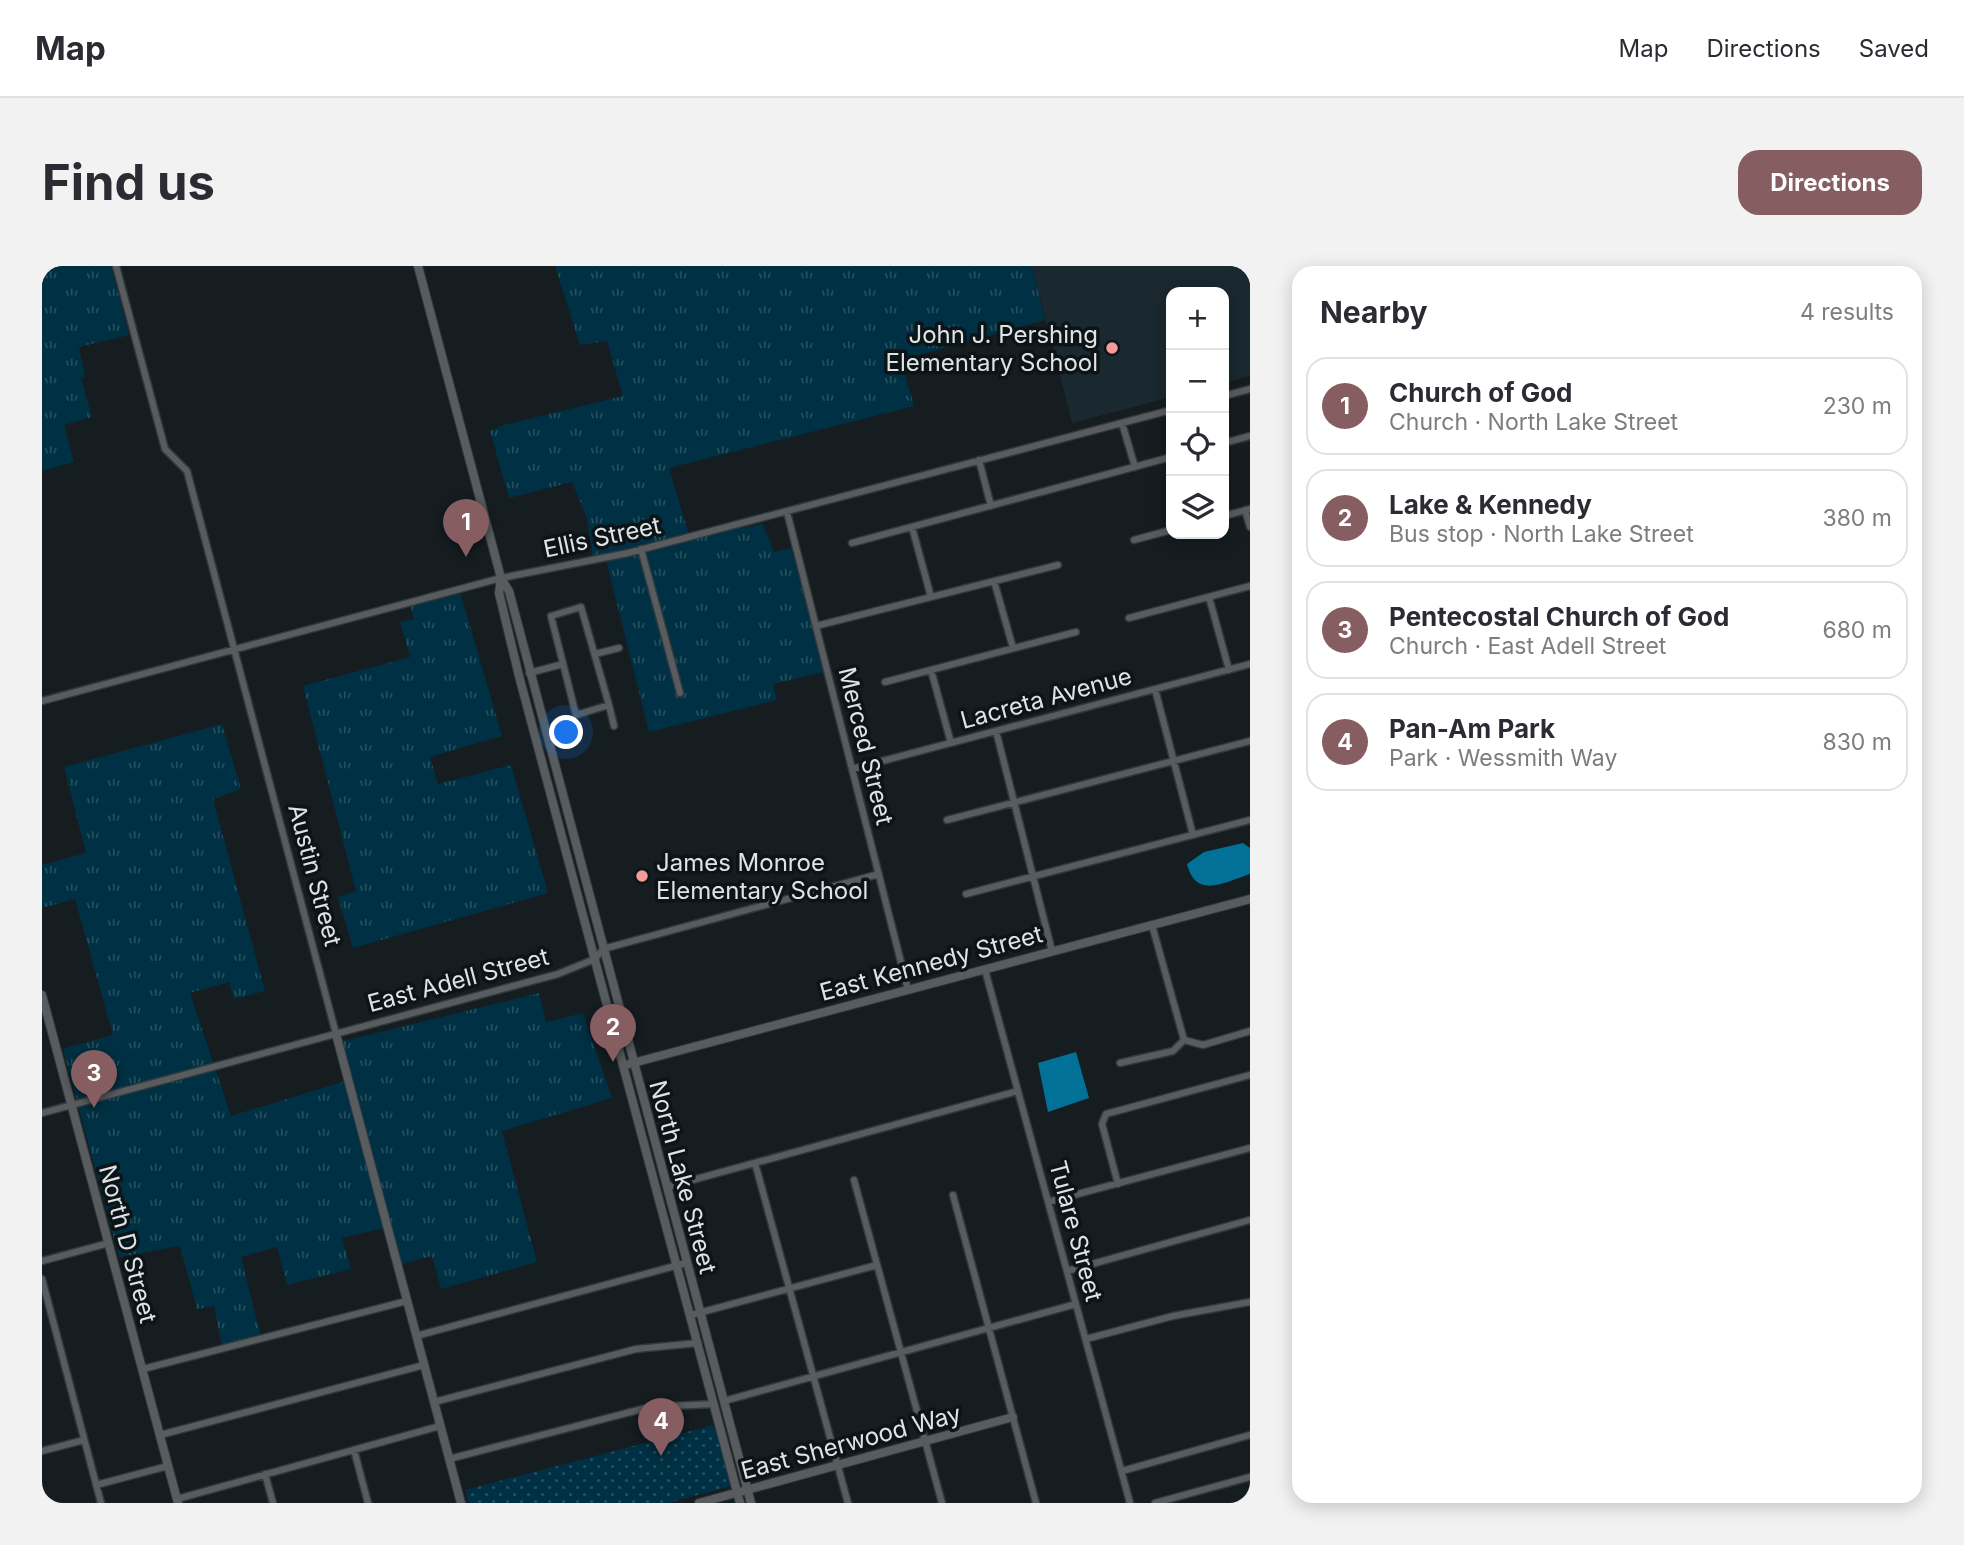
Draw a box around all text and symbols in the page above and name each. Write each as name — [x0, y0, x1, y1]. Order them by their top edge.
text: Map — [35, 28, 106, 68]
text: Map — [1619, 34, 1668, 63]
text: Directions — [1706, 34, 1821, 63]
text: Saved — [1859, 34, 1929, 63]
button: Directions — [1738, 150, 1922, 215]
text: Find us — [42, 153, 215, 212]
map controls — [1166, 287, 1229, 539]
button: + — [1166, 287, 1229, 350]
text: Nearby — [1320, 294, 1428, 330]
text: 4 results — [1800, 298, 1894, 326]
place label: John J. Pershing Elementary School — [886, 320, 1098, 377]
marker: John J. Pershing Elementary School — [1104, 340, 1120, 356]
button: − — [1166, 350, 1229, 413]
text: Church of God — [1389, 377, 1573, 408]
text: 1 — [1340, 392, 1350, 420]
text: 230 m — [1823, 392, 1892, 420]
text: Church · North Lake Street — [1389, 408, 1678, 436]
button: locate — [1166, 413, 1229, 476]
button: layers — [1166, 476, 1229, 539]
text: Lake & Kennedy — [1389, 489, 1592, 520]
pin: 1 — [443, 499, 489, 557]
text: 2 — [1338, 504, 1352, 532]
text: 380 m — [1822, 504, 1892, 532]
street label: Ellis Street — [541, 510, 663, 564]
text: Bus stop · North Lake Street — [1389, 520, 1694, 548]
text: Pentecostal Church of God — [1389, 601, 1729, 632]
text: 3 — [1338, 616, 1352, 644]
text: 680 m — [1822, 616, 1892, 644]
text: Church · East Adell Street — [1389, 632, 1666, 660]
street label: Lacreta Avenue — [957, 661, 1135, 735]
street label: Merced Street — [832, 664, 900, 828]
text: Pan-Am Park — [1389, 713, 1555, 744]
your location — [549, 715, 583, 749]
text: 4 — [1337, 728, 1353, 756]
text: 830 m — [1822, 728, 1892, 756]
text: Park · Wessmith Way — [1389, 744, 1617, 772]
street label: Austin Street — [282, 801, 348, 949]
place label: James Monroe Elementary School — [656, 848, 868, 905]
marker: James Monroe Elementary School — [634, 868, 650, 884]
street label: East Kennedy Street — [816, 919, 1046, 1007]
street label: East Adell Street — [364, 942, 552, 1018]
pin: 2 — [590, 1004, 636, 1062]
pin: 3 — [71, 1050, 117, 1108]
street label: North Lake Street — [643, 1077, 723, 1277]
street label: Tulare Street — [1043, 1158, 1109, 1305]
street label: North D Street — [93, 1162, 163, 1326]
pin: 4 — [638, 1398, 684, 1456]
street label: East Sherwood Way — [738, 1399, 964, 1485]

